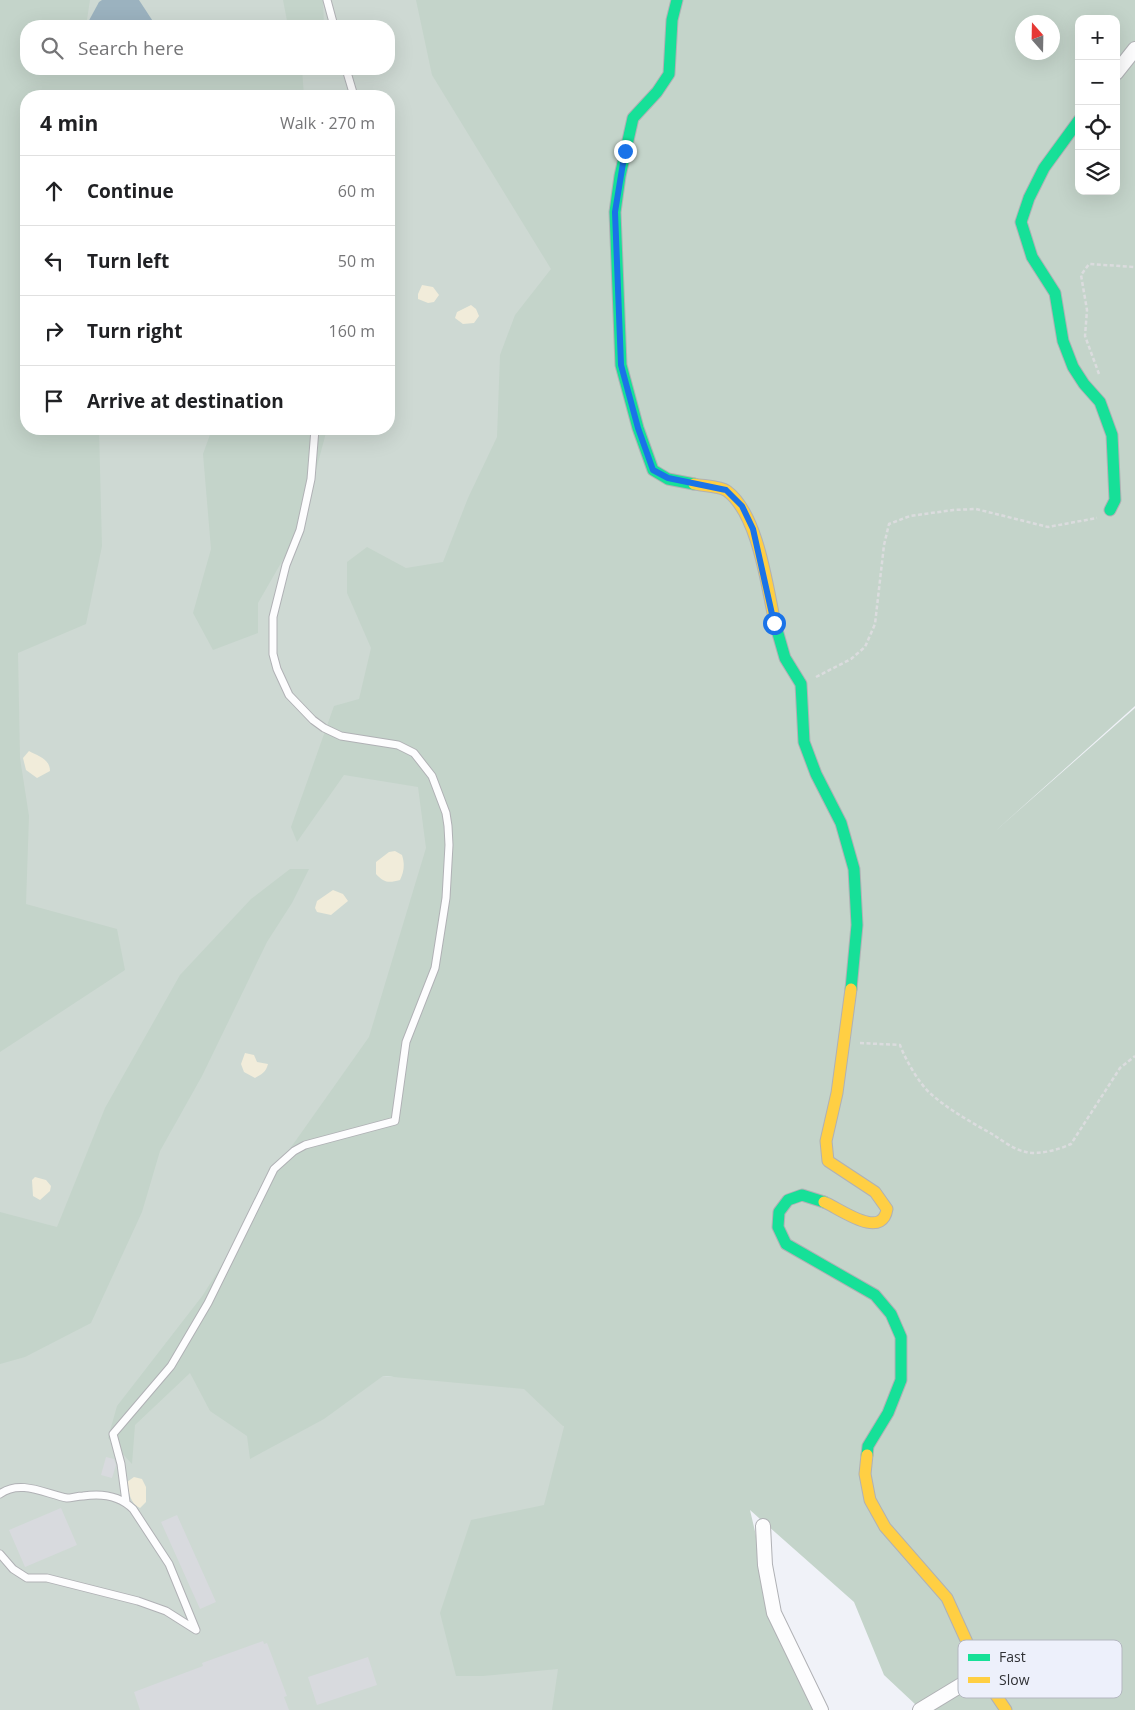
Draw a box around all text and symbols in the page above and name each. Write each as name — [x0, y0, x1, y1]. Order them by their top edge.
north arrow — [1015, 15, 1060, 60]
map controls — [1075, 15, 1120, 195]
button: + — [1075, 15, 1120, 60]
search box — [20, 20, 395, 75]
icon: search — [38, 34, 66, 62]
text: Search here — [78, 35, 184, 61]
button: − — [1075, 60, 1120, 105]
button: locate — [1075, 105, 1120, 150]
text: 4 min — [40, 109, 98, 137]
text: Walk · 270 m — [280, 112, 375, 134]
route end — [614, 140, 637, 163]
button: layers — [1075, 150, 1120, 195]
icon: ahead — [40, 177, 68, 205]
text: Continue — [87, 178, 174, 204]
text: 60 m — [338, 180, 375, 202]
icon: left — [40, 247, 68, 275]
text: Turn left — [87, 248, 169, 274]
text: 50 m — [338, 250, 375, 272]
icon: right — [40, 317, 68, 345]
text: Turn right — [87, 318, 182, 344]
text: 160 m — [329, 320, 375, 342]
icon: arrive — [40, 387, 68, 415]
text: Arrive at destination — [87, 388, 284, 414]
route start — [763, 612, 786, 635]
legend — [958, 1640, 1122, 1698]
text: Fast — [999, 1647, 1026, 1666]
text: Slow — [999, 1670, 1030, 1689]

